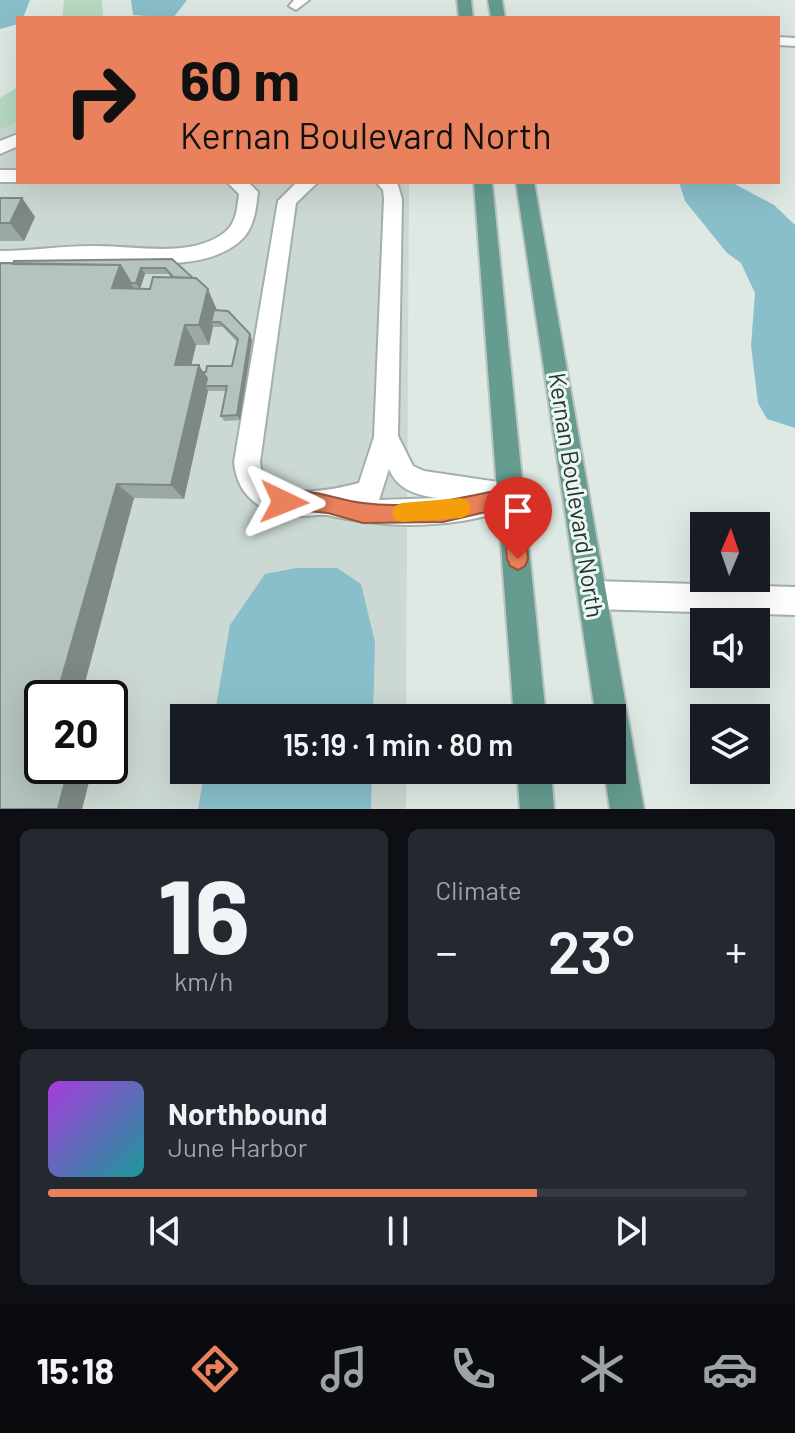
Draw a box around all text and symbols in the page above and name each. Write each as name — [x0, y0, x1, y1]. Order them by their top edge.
text: 60 m — [180, 45, 300, 112]
icon: right — [48, 48, 152, 152]
text: Kernan Boulevard North — [180, 113, 552, 156]
street label: Kernan Boulevard North — [543, 370, 611, 620]
position arrow — [242, 460, 326, 544]
pin — [484, 477, 552, 559]
icon: arrive — [496, 489, 540, 533]
north arrow — [690, 512, 770, 592]
map controls — [690, 512, 770, 784]
button: sound — [690, 608, 770, 688]
speed limit sign: 20 — [24, 680, 128, 784]
button: layers — [690, 704, 770, 784]
text: 15:19 · 1 min · 80 m — [283, 726, 513, 762]
text: 16 — [157, 850, 250, 975]
text: Climate — [436, 874, 522, 905]
text: 23° — [548, 914, 635, 986]
text: − — [436, 924, 458, 977]
text: + — [725, 924, 747, 977]
text: km/h — [174, 965, 233, 996]
text: Northbound — [168, 1095, 327, 1131]
text: June Harbor — [168, 1131, 307, 1162]
icon: previous — [143, 1209, 187, 1253]
icon: pause — [376, 1209, 420, 1253]
icon: next — [609, 1209, 653, 1253]
icon: directions — [187, 1341, 243, 1397]
icon: music — [316, 1341, 372, 1397]
icon: phone — [445, 1341, 501, 1397]
icon: climate — [574, 1341, 630, 1397]
icon: car — [702, 1341, 758, 1397]
text: 15:18 — [36, 1348, 114, 1391]

